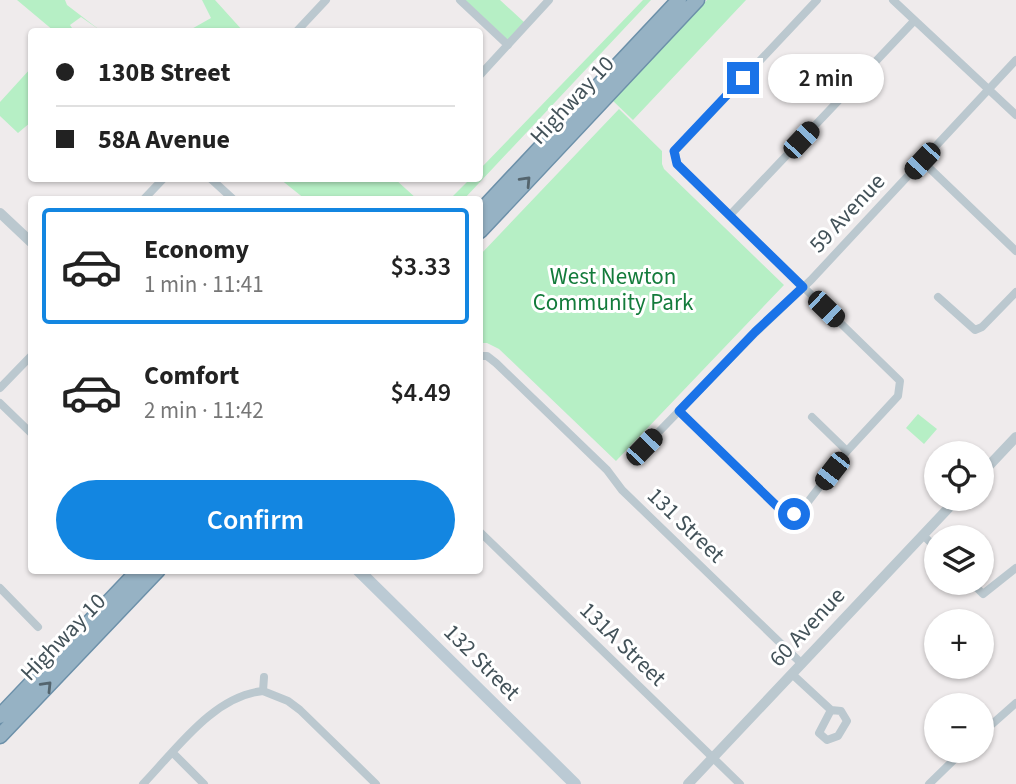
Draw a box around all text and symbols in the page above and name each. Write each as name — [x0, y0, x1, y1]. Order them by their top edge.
street label: Highway 10 — [522, 48, 622, 152]
text: 130B Street — [98, 54, 231, 91]
callout: 2 min — [768, 54, 883, 102]
route end — [727, 62, 759, 94]
text: 2 min — [799, 62, 853, 95]
car — [779, 117, 824, 163]
text: 58A Avenue — [98, 121, 230, 158]
car — [900, 138, 945, 184]
street label: 59 Avenue — [801, 166, 893, 260]
one-way arrow — [518, 176, 531, 189]
text: Economy — [144, 231, 249, 268]
icon: car — [60, 235, 123, 298]
text: $3.33 — [390, 248, 451, 285]
park label: West Newton Community Park — [533, 260, 694, 319]
text: 1 min · 11:41 — [144, 268, 264, 301]
car — [804, 287, 849, 331]
text: Comfort — [144, 357, 239, 394]
icon: car — [60, 361, 123, 424]
text: $4.49 — [390, 374, 451, 411]
text: 2 min · 11:42 — [144, 394, 264, 427]
car — [622, 425, 667, 469]
map controls — [924, 441, 994, 763]
button: locate — [924, 441, 994, 511]
car — [811, 448, 854, 494]
button: Confirm — [56, 480, 455, 560]
street label: 131 Street — [640, 480, 732, 571]
route start — [778, 498, 810, 530]
button: layers — [924, 525, 994, 595]
street label: 60 Avenue — [761, 580, 853, 674]
street label: Highway 10 — [13, 586, 113, 688]
street label: 131A Street — [572, 594, 674, 694]
button: + — [924, 609, 994, 679]
street label: 132 Street — [436, 616, 528, 708]
one-way arrow — [39, 682, 52, 695]
button: − — [924, 693, 994, 763]

